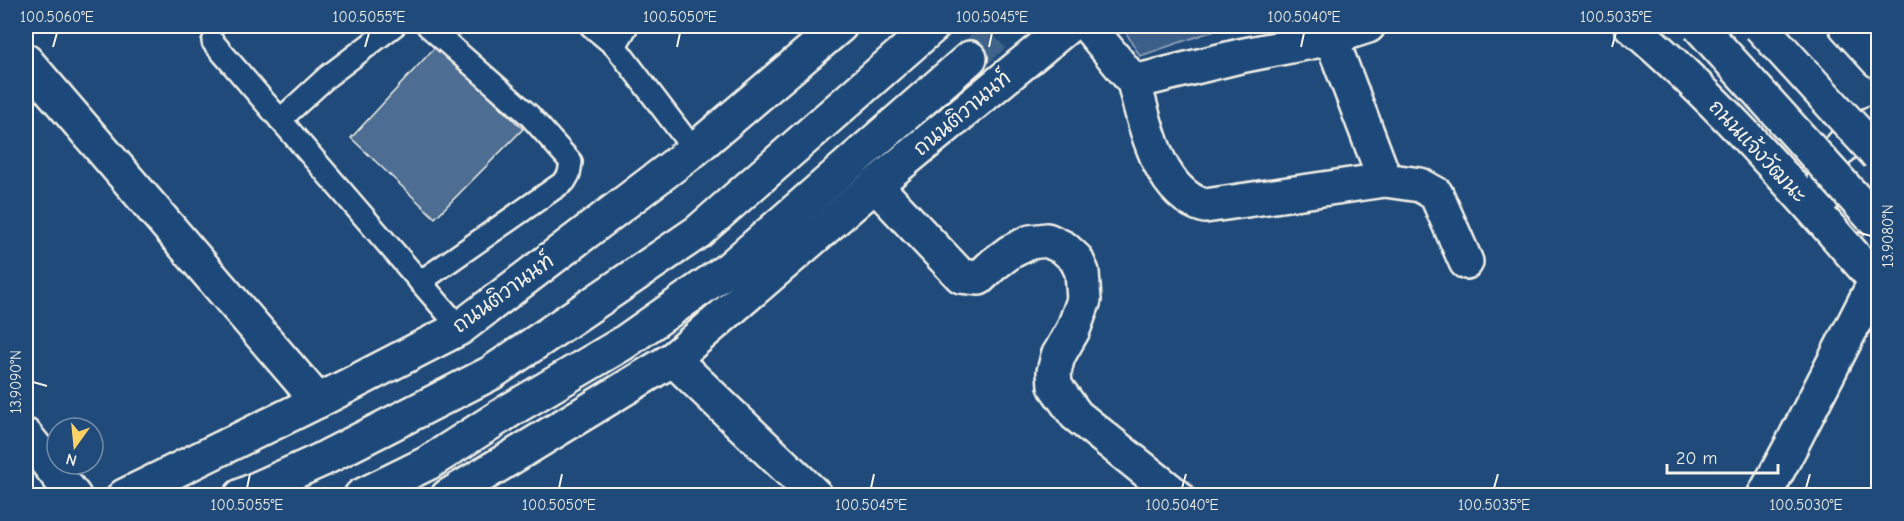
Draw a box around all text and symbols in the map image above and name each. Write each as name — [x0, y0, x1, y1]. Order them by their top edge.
text: 100.5060°E — [20, 8, 94, 26]
text: 100.5055°E — [333, 8, 405, 26]
text: 100.5050°E — [643, 8, 717, 26]
text: 100.5045°E — [956, 8, 1028, 26]
text: 100.5040°E — [1268, 8, 1340, 26]
text: 100.5035°E — [1580, 8, 1652, 26]
street label: ถนนติวานนท์ — [908, 65, 1015, 160]
street label: ถนนแจ้งวัฒนะ — [1704, 94, 1813, 207]
text: 13.9080°N — [1879, 204, 1897, 268]
street label: ถนนติวานนท์ — [447, 247, 558, 338]
text: 13.9090°N — [7, 350, 25, 414]
north arrow — [45, 416, 105, 476]
scale bar — [1667, 437, 1778, 475]
text: 20 m — [1676, 448, 1717, 469]
text: N — [64, 449, 79, 470]
text: 100.5055°E — [211, 496, 283, 514]
text: 100.5050°E — [522, 496, 596, 514]
text: 100.5045°E — [835, 496, 907, 514]
text: 100.5040°E — [1146, 496, 1218, 514]
text: 100.5035°E — [1458, 496, 1530, 514]
text: 100.5030°E — [1769, 496, 1843, 514]

